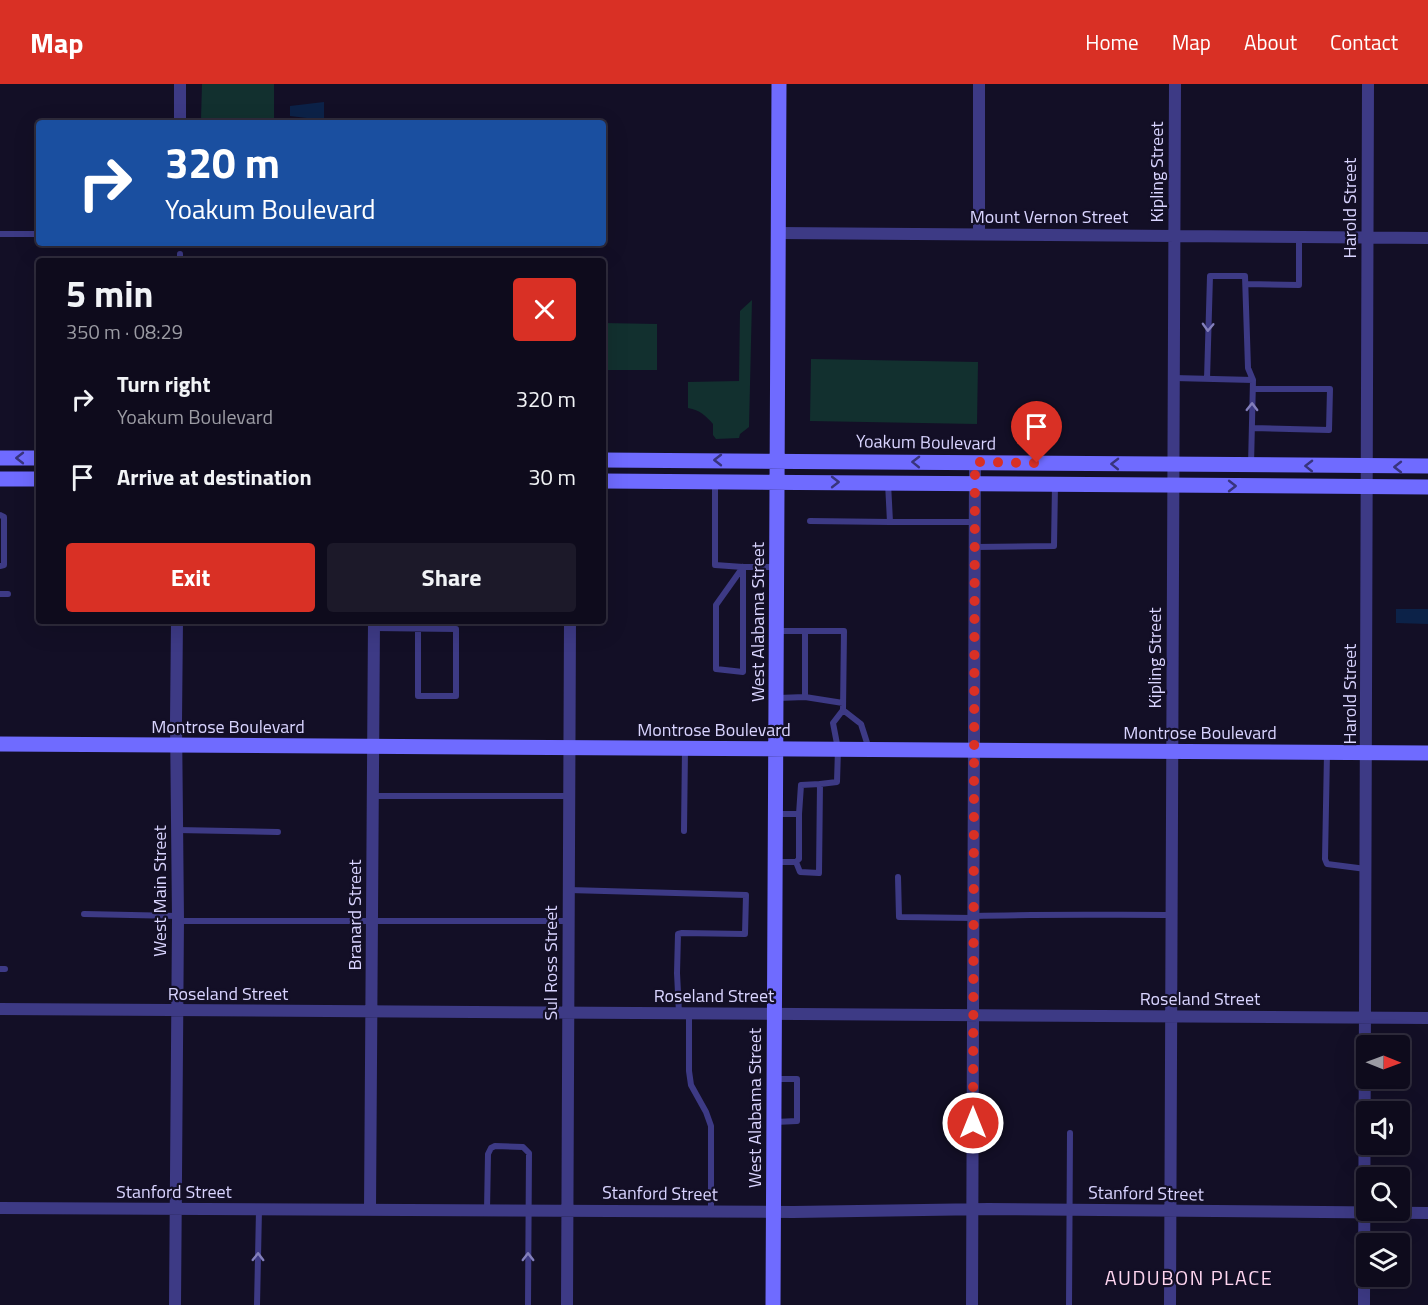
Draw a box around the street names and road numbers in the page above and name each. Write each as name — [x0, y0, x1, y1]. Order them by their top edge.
street label: Kipling Street — [1143, 121, 1170, 223]
street label: Harold Street — [1336, 157, 1363, 258]
street label: Mount Vernon Street — [970, 203, 1129, 230]
street label: Yoakum Boulevard — [856, 427, 996, 457]
street label: West Alabama Street — [744, 541, 771, 702]
street label: Kipling Street — [1141, 607, 1168, 709]
street label: Harold Street — [1336, 643, 1363, 744]
street label: Montrose Boulevard — [151, 713, 305, 740]
street label: Montrose Boulevard — [637, 716, 791, 743]
street label: Montrose Boulevard — [1123, 719, 1277, 746]
street label: West Main Street — [146, 825, 173, 957]
street label: Branard Street — [341, 859, 368, 970]
street label: Sul Ross Street — [537, 905, 564, 1020]
street label: Roseland Street — [168, 980, 289, 1007]
street label: Roseland Street — [654, 982, 775, 1009]
street label: Roseland Street — [1140, 985, 1261, 1012]
street label: West Alabama Street — [741, 1027, 768, 1188]
street label: Stanford Street — [116, 1178, 233, 1205]
street label: Stanford Street — [602, 1178, 719, 1208]
street label: Stanford Street — [1088, 1178, 1205, 1208]

